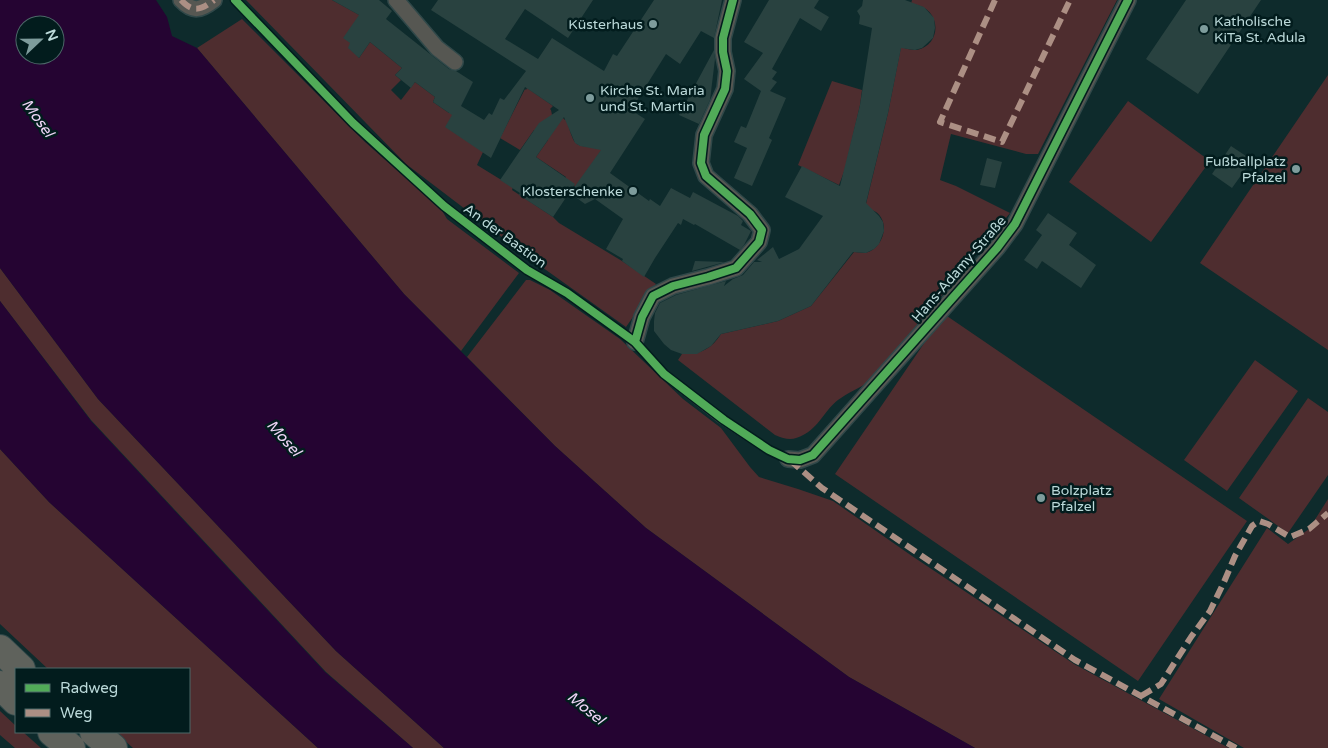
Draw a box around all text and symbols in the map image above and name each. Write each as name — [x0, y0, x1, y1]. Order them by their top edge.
place label: Katholische KiTa St. Adula — [1214, 13, 1306, 46]
north arrow — [15, 15, 65, 65]
place label: Küsterhaus — [568, 16, 643, 33]
marker: Küsterhaus — [647, 18, 659, 30]
marker: Katholische KiTa St. Adula — [1198, 23, 1210, 35]
text: N — [42, 27, 62, 44]
place label: Kirche St. Maria und St. Martin — [600, 82, 705, 115]
marker: Kirche St. Maria und St. Martin — [584, 92, 596, 104]
water label: Mosel — [18, 95, 59, 142]
place label: Fußballplatz Pfalzel — [1205, 153, 1286, 186]
marker: Fußballplatz Pfalzel — [1290, 163, 1302, 175]
place label: Klosterschenke — [522, 183, 623, 200]
marker: Klosterschenke — [627, 185, 639, 197]
street label: An der Bastion — [460, 200, 550, 272]
street label: Hans-Adamy-Straße — [908, 212, 1010, 326]
water label: Mosel — [263, 416, 307, 462]
place label: Bolzplatz Pfalzel — [1051, 482, 1112, 515]
marker: Bolzplatz Pfalzel — [1035, 492, 1047, 504]
legend — [15, 668, 190, 733]
text: Radweg — [60, 679, 118, 697]
water label: Mosel — [564, 688, 610, 730]
text: Weg — [60, 704, 92, 722]

